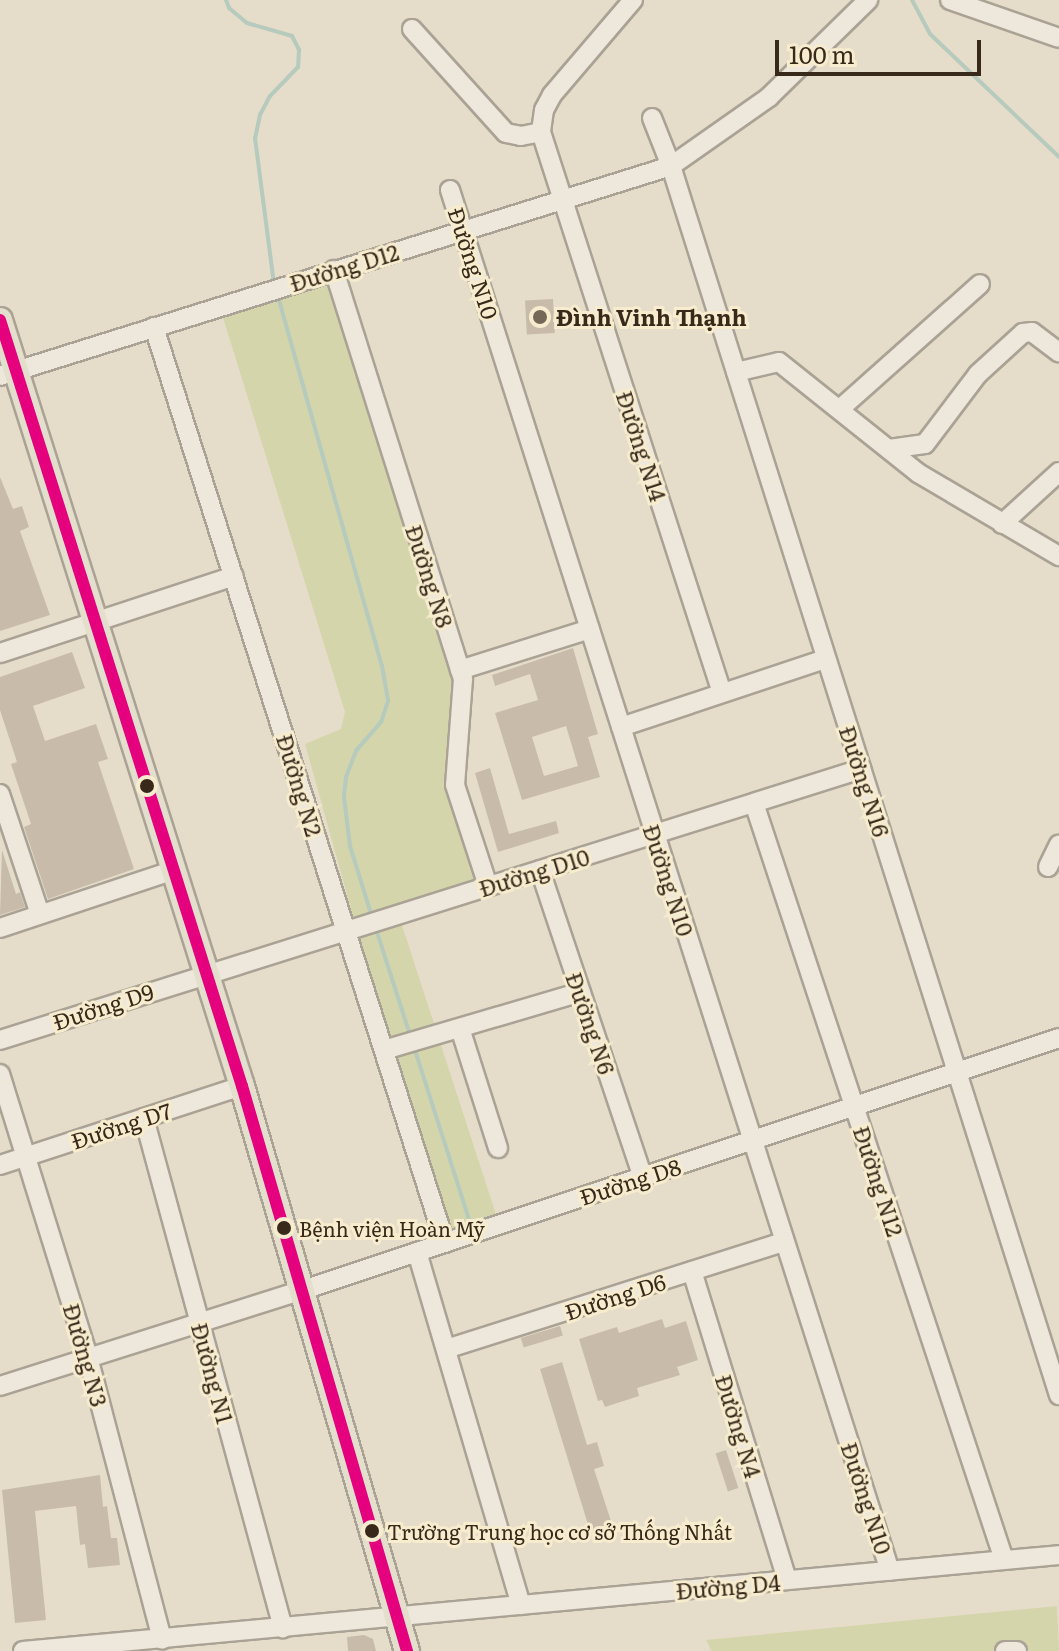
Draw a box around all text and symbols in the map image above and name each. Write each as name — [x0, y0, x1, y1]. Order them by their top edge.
scale bar — [779, 24, 985, 74]
text: 100 m — [789, 36, 855, 71]
street label: Đường N10 — [444, 204, 504, 322]
street label: Đường D12 — [286, 238, 402, 296]
place label: Đình Vinh Thạnh — [556, 304, 747, 330]
marker: Đình Vinh Thạnh — [531, 308, 549, 326]
street label: Đường N14 — [612, 388, 672, 504]
street label: Đường N8 — [401, 521, 459, 631]
street label: Đường N16 — [835, 722, 895, 840]
street label: Đường N2 — [272, 731, 328, 839]
unlabelled marker — [139, 778, 155, 794]
street label: Đường N10 — [639, 821, 699, 939]
street label: Đường D10 — [475, 843, 593, 901]
street label: Đường N6 — [561, 969, 621, 1077]
street label: Đường D9 — [49, 977, 157, 1035]
street label: Đường D7 — [68, 1096, 174, 1154]
street label: Đường N12 — [849, 1123, 909, 1239]
street label: Đường D8 — [576, 1152, 684, 1210]
place label: Bệnh viện Hoàn Mỹ — [299, 1216, 485, 1240]
marker: Bệnh viện Hoàn Mỹ — [276, 1220, 292, 1236]
street label: Đường D6 — [561, 1267, 669, 1325]
street label: Đường N3 — [59, 1300, 113, 1410]
street label: Đường N1 — [187, 1320, 239, 1426]
street label: Đường N4 — [711, 1371, 767, 1481]
street label: Đường N10 — [837, 1439, 897, 1557]
place label: Trường Trung học cơ sở Thống Nhất — [387, 1519, 732, 1543]
marker: Trường Trung học cơ sở Thống Nhất — [364, 1523, 380, 1539]
street label: Đường D4 — [675, 1568, 781, 1604]

